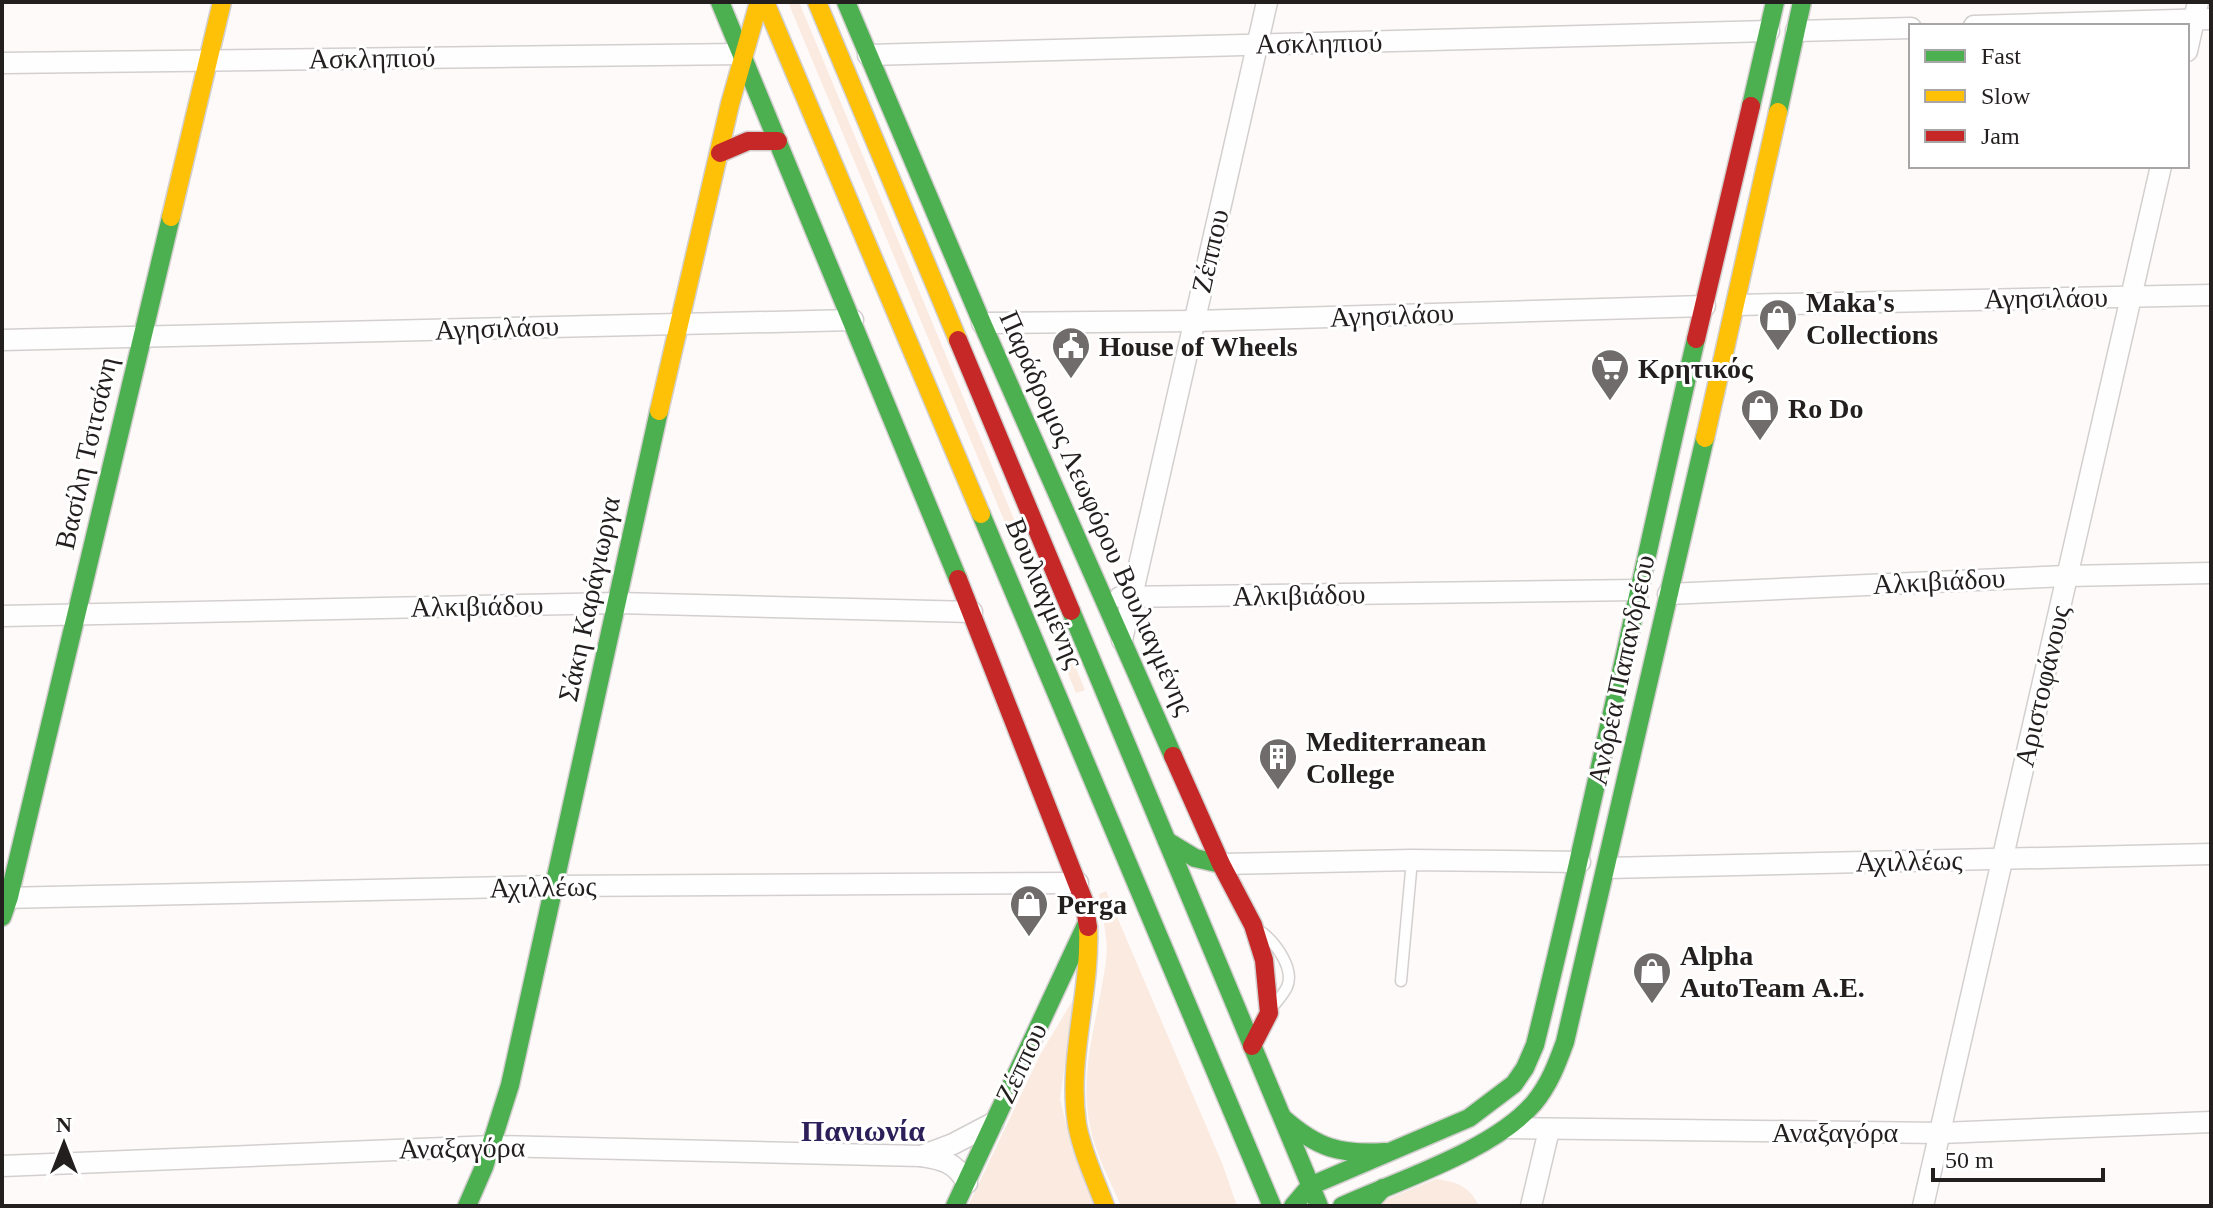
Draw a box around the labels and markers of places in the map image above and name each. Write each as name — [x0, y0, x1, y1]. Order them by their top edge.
place label: Maka's Collections — [1806, 287, 1938, 350]
shop icon: Maka's Collections — [1757, 297, 1799, 352]
public building icon: House of Wheels — [1050, 325, 1092, 380]
place label: House of Wheels — [1099, 331, 1298, 362]
supermarket icon: Κρητικός — [1589, 347, 1631, 402]
place label: Κρητικός — [1638, 353, 1754, 384]
shop icon: Ro Do — [1739, 387, 1781, 442]
place label: Ro Do — [1788, 393, 1863, 424]
place label: Mediterranean College — [1306, 726, 1487, 789]
building icon: Mediterranean College — [1257, 736, 1299, 791]
shop icon: Perga — [1008, 883, 1050, 938]
place label: Perga — [1057, 889, 1127, 920]
place label: Alpha AutoTeam Α.Ε. — [1680, 940, 1865, 1003]
shop icon: Alpha AutoTeam Α.Ε. — [1631, 950, 1673, 1005]

